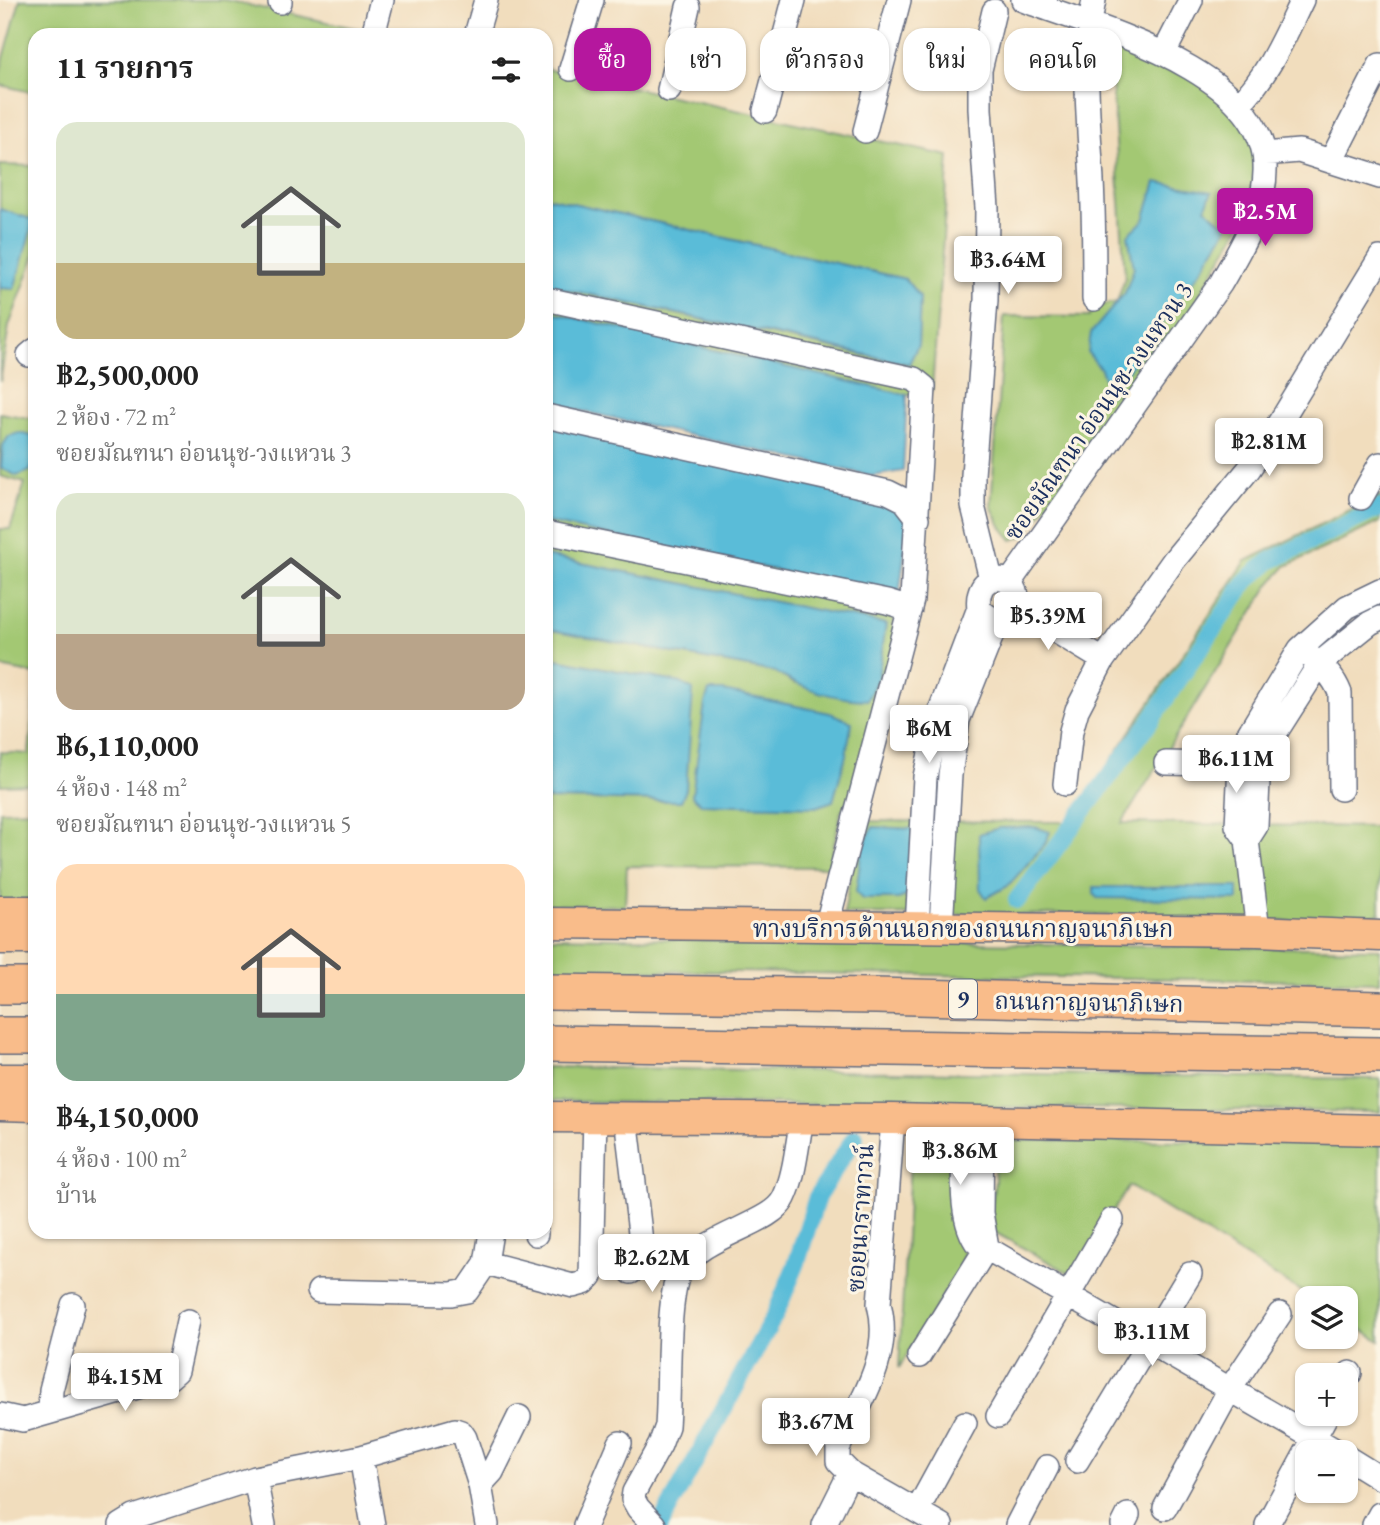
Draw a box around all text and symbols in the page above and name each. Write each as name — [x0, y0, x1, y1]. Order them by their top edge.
chip: ซื้อ — [574, 28, 651, 91]
chip: เช่า — [665, 28, 746, 91]
chip: ตัวกรอง — [760, 28, 889, 91]
chip: ใหม่ — [903, 28, 990, 91]
chip: คอนโด — [1004, 28, 1122, 91]
text: 11 รายการ — [56, 48, 194, 87]
icon: filters — [487, 51, 525, 89]
icon: home — [228, 168, 354, 294]
pin: ฿2.5M — [1216, 188, 1314, 248]
text: ฿2.5M — [1233, 196, 1297, 226]
pin: ฿3.64M — [951, 236, 1065, 296]
text: ฿3.64M — [970, 244, 1046, 274]
street label: ซอยมัณฑนา อ่อนนุช-วงแหวน 3 — [997, 276, 1199, 546]
text: ฿2,500,000 — [56, 355, 199, 394]
text: 2 ห้อง · 72 m² — [56, 402, 176, 432]
pin: ฿2.81M — [1212, 419, 1326, 478]
text: ฿2.81M — [1231, 426, 1307, 456]
text: ซอยมัณฑนา อ่อนนุช-วงแหวน 3 — [56, 438, 351, 468]
icon: home — [228, 539, 354, 665]
pin: ฿5.39M — [991, 592, 1105, 652]
text: ฿5.39M — [1010, 600, 1086, 630]
pin: ฿6M — [895, 706, 963, 765]
text: ฿6M — [906, 713, 952, 743]
text: ฿6,110,000 — [56, 726, 199, 765]
pin: ฿6.11M — [1179, 736, 1293, 795]
text: ฿6.11M — [1198, 743, 1274, 773]
text: 4 ห้อง · 148 m² — [56, 773, 187, 803]
text: ซอยมัณฑนา อ่อนนุช-วงแหวน 5 — [56, 809, 351, 839]
icon: home — [228, 910, 354, 1036]
street label: ทางบริการด้านนอกของถนนกาญจนาภิเษก — [753, 913, 1173, 944]
road number: 9 — [949, 980, 977, 1018]
street label: ถนนกาญจนาภิเษก — [994, 985, 1184, 1019]
text: ฿4,150,000 — [56, 1097, 199, 1136]
pin: ฿3.86M — [903, 1128, 1017, 1187]
text: ฿3.86M — [922, 1135, 998, 1165]
street label: ซอยนาราทาวน์ — [839, 1143, 881, 1293]
text: 4 ห้อง · 100 m² — [56, 1144, 187, 1174]
text: บ้าน — [56, 1180, 97, 1210]
pin: ฿2.62M — [595, 1234, 709, 1294]
text: ฿2.62M — [614, 1242, 690, 1272]
map controls — [1295, 1286, 1358, 1503]
button: layers — [1295, 1286, 1358, 1349]
pin: ฿3.11M — [1095, 1308, 1209, 1368]
text: ฿3.11M — [1114, 1316, 1190, 1346]
pin: ฿4.15M — [68, 1354, 182, 1413]
text: ฿4.15M — [87, 1361, 163, 1391]
button: + — [1295, 1363, 1358, 1426]
pin: ฿3.67M — [759, 1398, 873, 1458]
text: ฿3.67M — [778, 1406, 854, 1436]
button: − — [1295, 1440, 1358, 1503]

